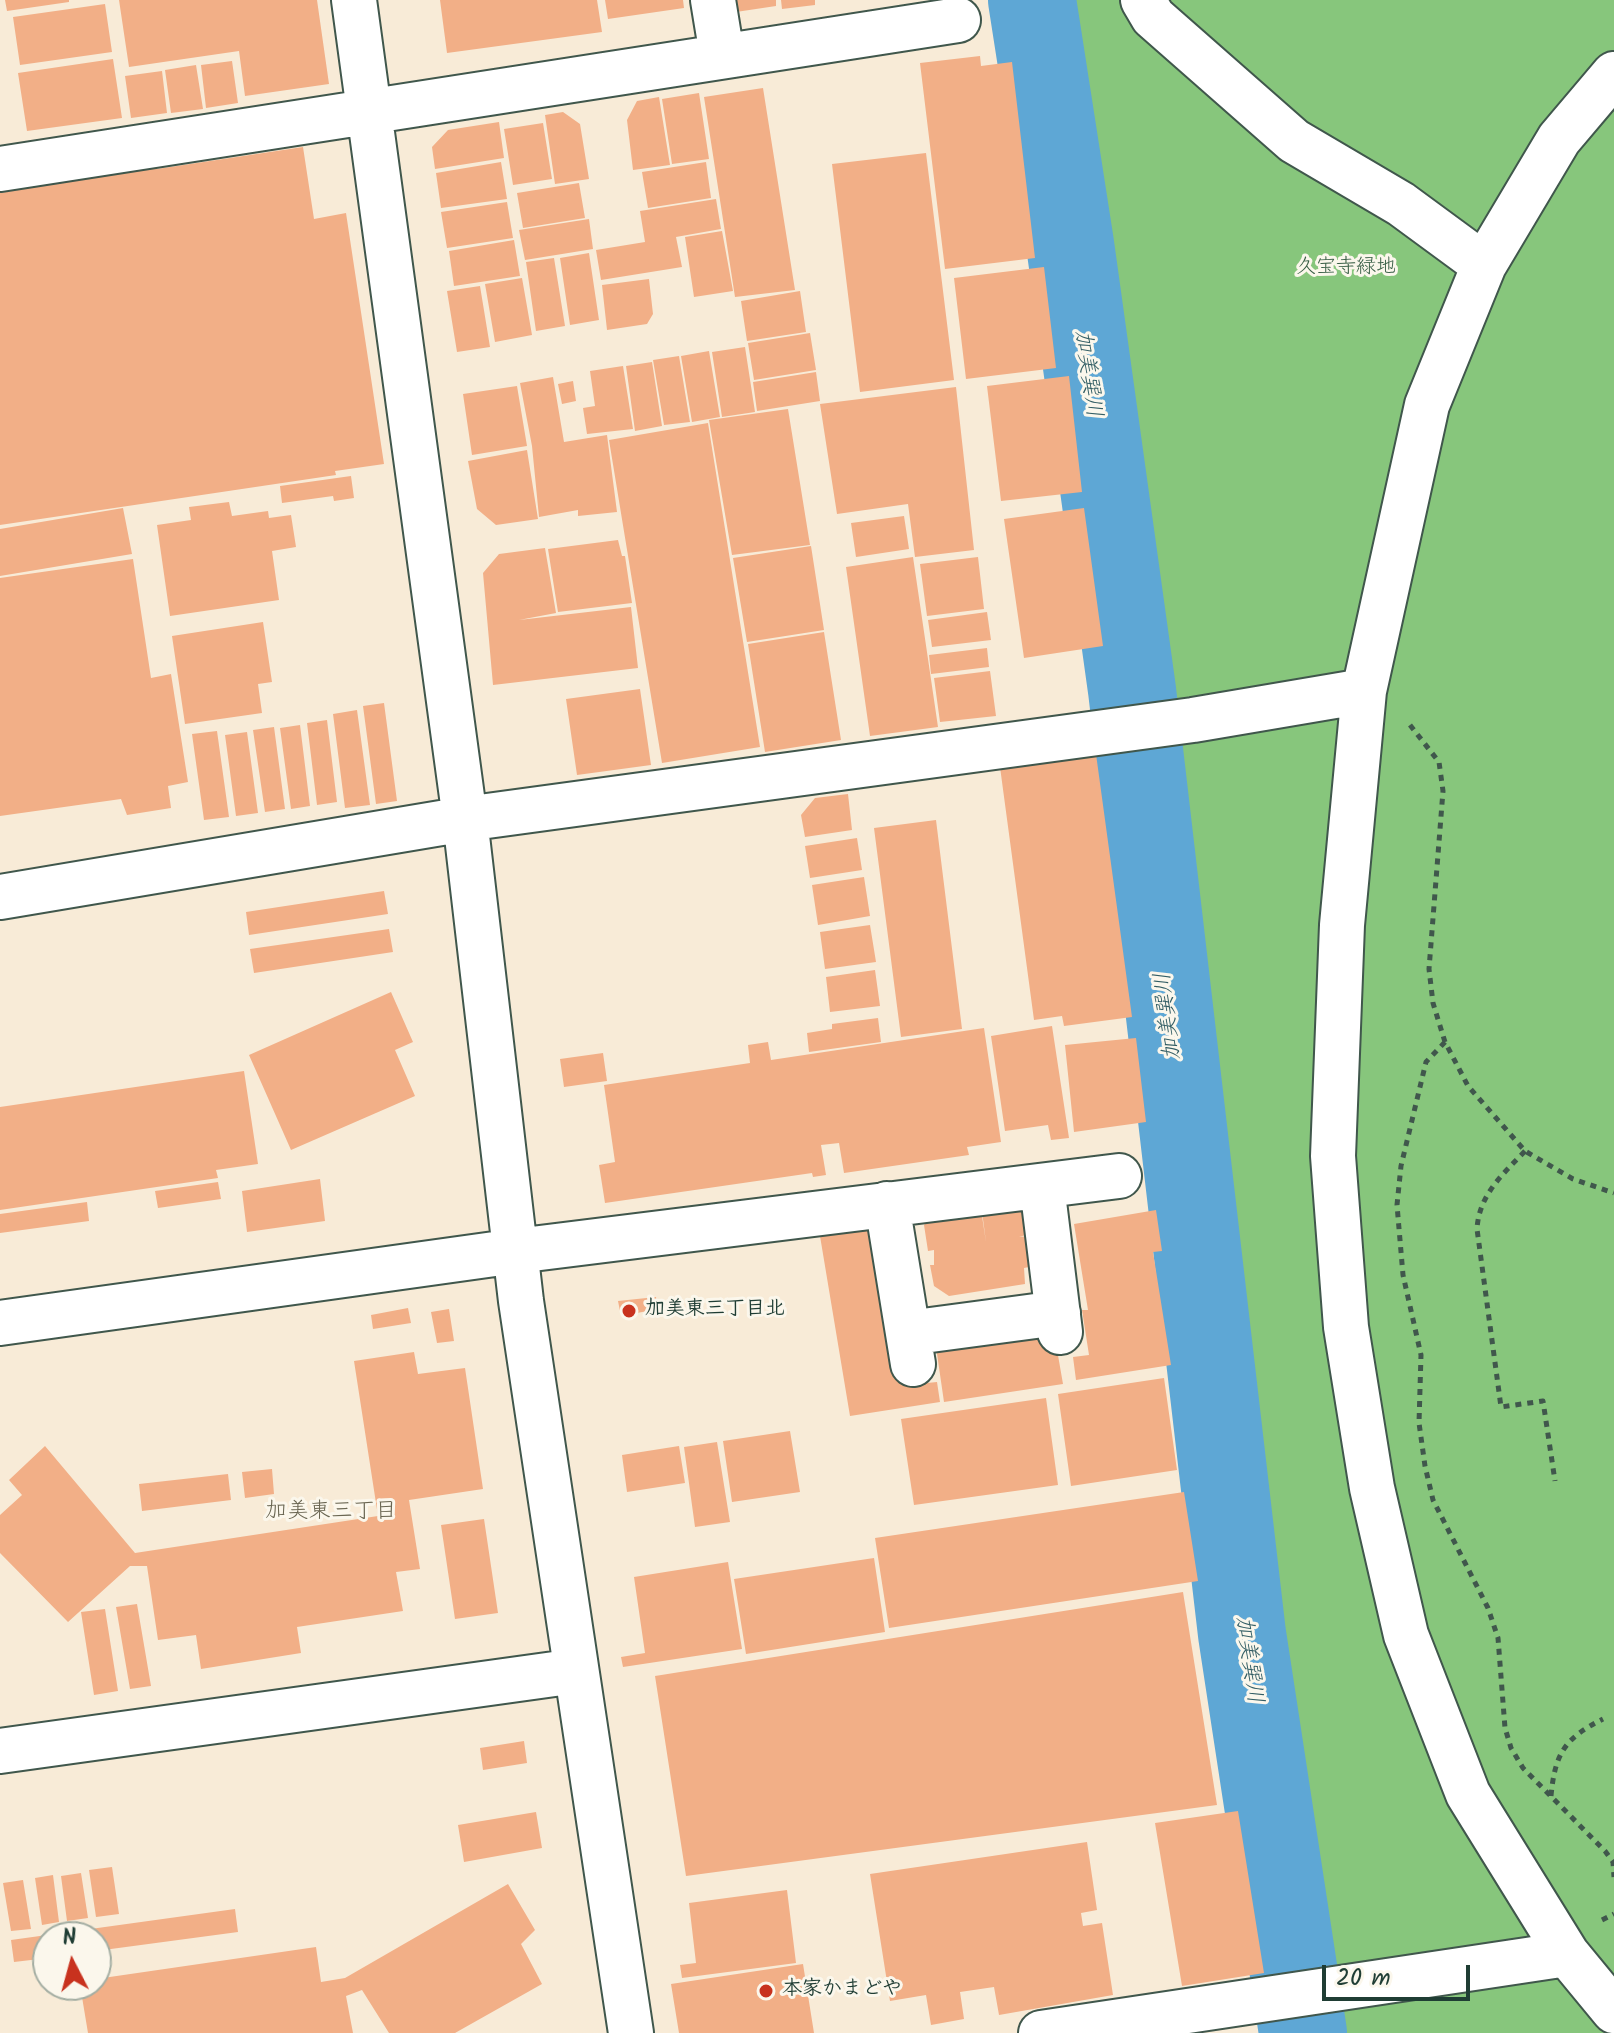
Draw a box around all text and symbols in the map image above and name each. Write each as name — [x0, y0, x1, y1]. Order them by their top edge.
park label: 久宝寺緑地 — [1296, 257, 1396, 281]
water label: 加美巽川 — [1067, 329, 1105, 419]
water label: 加美巽川 — [1152, 971, 1188, 1061]
place label: 加美東三丁目北 — [645, 1299, 785, 1323]
marker: 加美東三丁目北 — [620, 1302, 638, 1320]
district label: 加美東三丁目 — [265, 1500, 397, 1526]
water label: 加美巽川 — [1228, 1615, 1266, 1705]
text: N — [61, 1920, 78, 1957]
north arrow — [32, 1921, 112, 2001]
scale bar — [1326, 1949, 1474, 1999]
text: 20 m — [1336, 1959, 1391, 1998]
place label: 本家かまどや — [782, 1979, 902, 2003]
marker: 本家かまどや — [757, 1982, 775, 2000]

